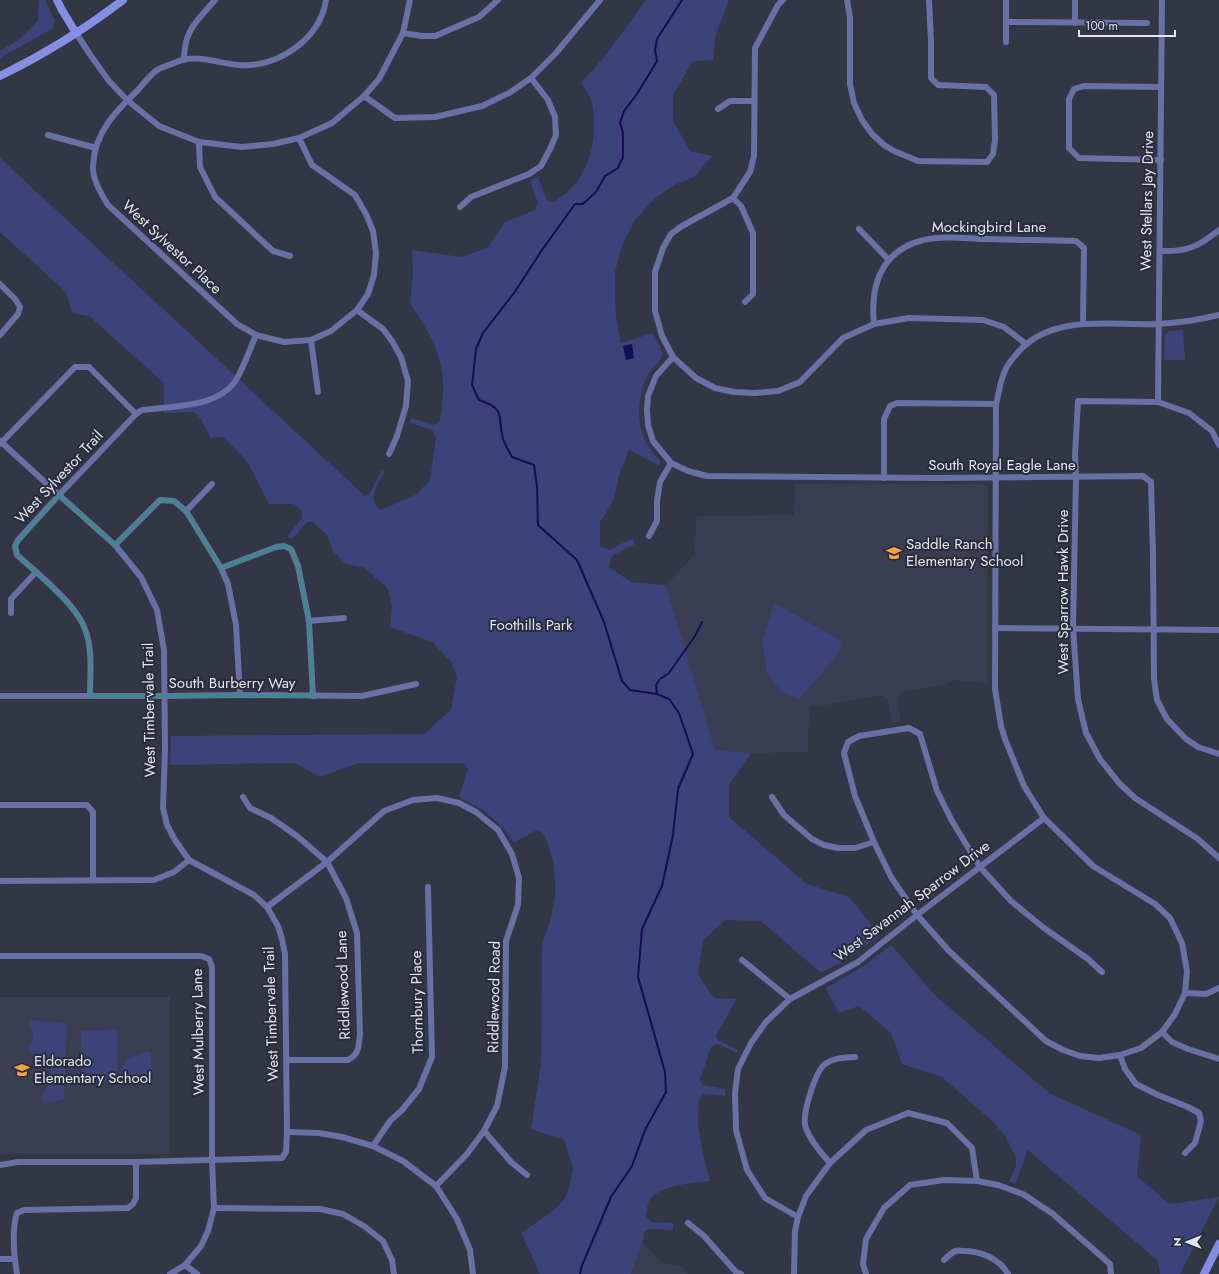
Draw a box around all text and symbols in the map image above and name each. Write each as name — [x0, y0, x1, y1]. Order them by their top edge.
scale bar — [1079, 12, 1175, 38]
text: 100 m — [1085, 17, 1118, 35]
street label: West Stellars Jay Drive — [1135, 131, 1159, 271]
street label: West Sylvestor Place — [117, 195, 227, 299]
street label: Mockingbird Lane — [932, 216, 1047, 238]
street label: West Sylvestor Trail — [10, 425, 108, 529]
street label: South Royal Eagle Lane — [928, 454, 1076, 476]
street label: West Sparrow Hawk Drive — [1052, 509, 1074, 674]
place label: Saddle Ranch Elementary School — [906, 533, 1023, 572]
school or university icon: Saddle Ranch Elementary School — [885, 544, 903, 562]
park label: Foothills Park — [490, 614, 573, 636]
street label: West Timbervale Trail — [137, 642, 161, 778]
street label: South Burberry Way — [169, 672, 296, 694]
street label: West Savannah Sparrow Drive — [829, 835, 995, 967]
street label: Riddlewood Lane — [330, 930, 356, 1040]
street label: Riddlewood Road — [482, 941, 506, 1053]
street label: West Timbervale Trail — [258, 946, 284, 1082]
street label: Thornbury Place — [405, 950, 429, 1054]
street label: West Mulberry Lane — [186, 968, 210, 1096]
place label: Eldorado Elementary School — [34, 1050, 151, 1089]
school or university icon: Eldorado Elementary School — [13, 1061, 31, 1079]
north arrow — [1167, 1222, 1207, 1262]
text: N — [1169, 1238, 1185, 1246]

